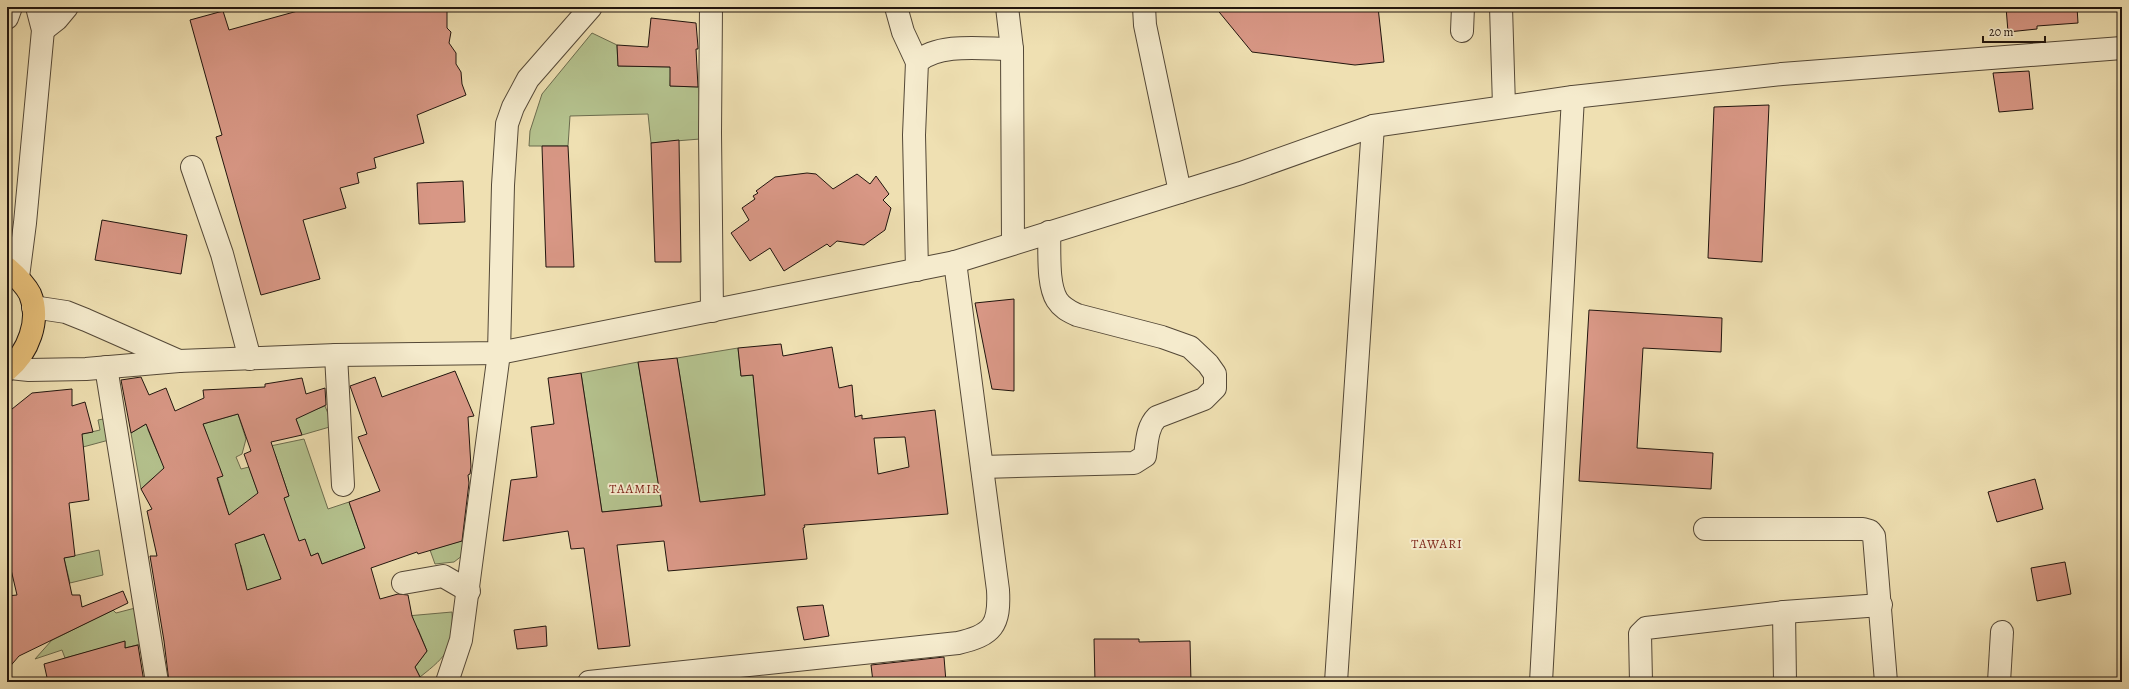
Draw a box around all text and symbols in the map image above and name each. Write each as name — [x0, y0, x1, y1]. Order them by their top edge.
scale bar — [1983, 18, 2045, 44]
text: 20 m — [1989, 24, 2013, 40]
district label: TAAMIR — [609, 480, 661, 497]
district label: TAWARI — [1411, 535, 1463, 552]

